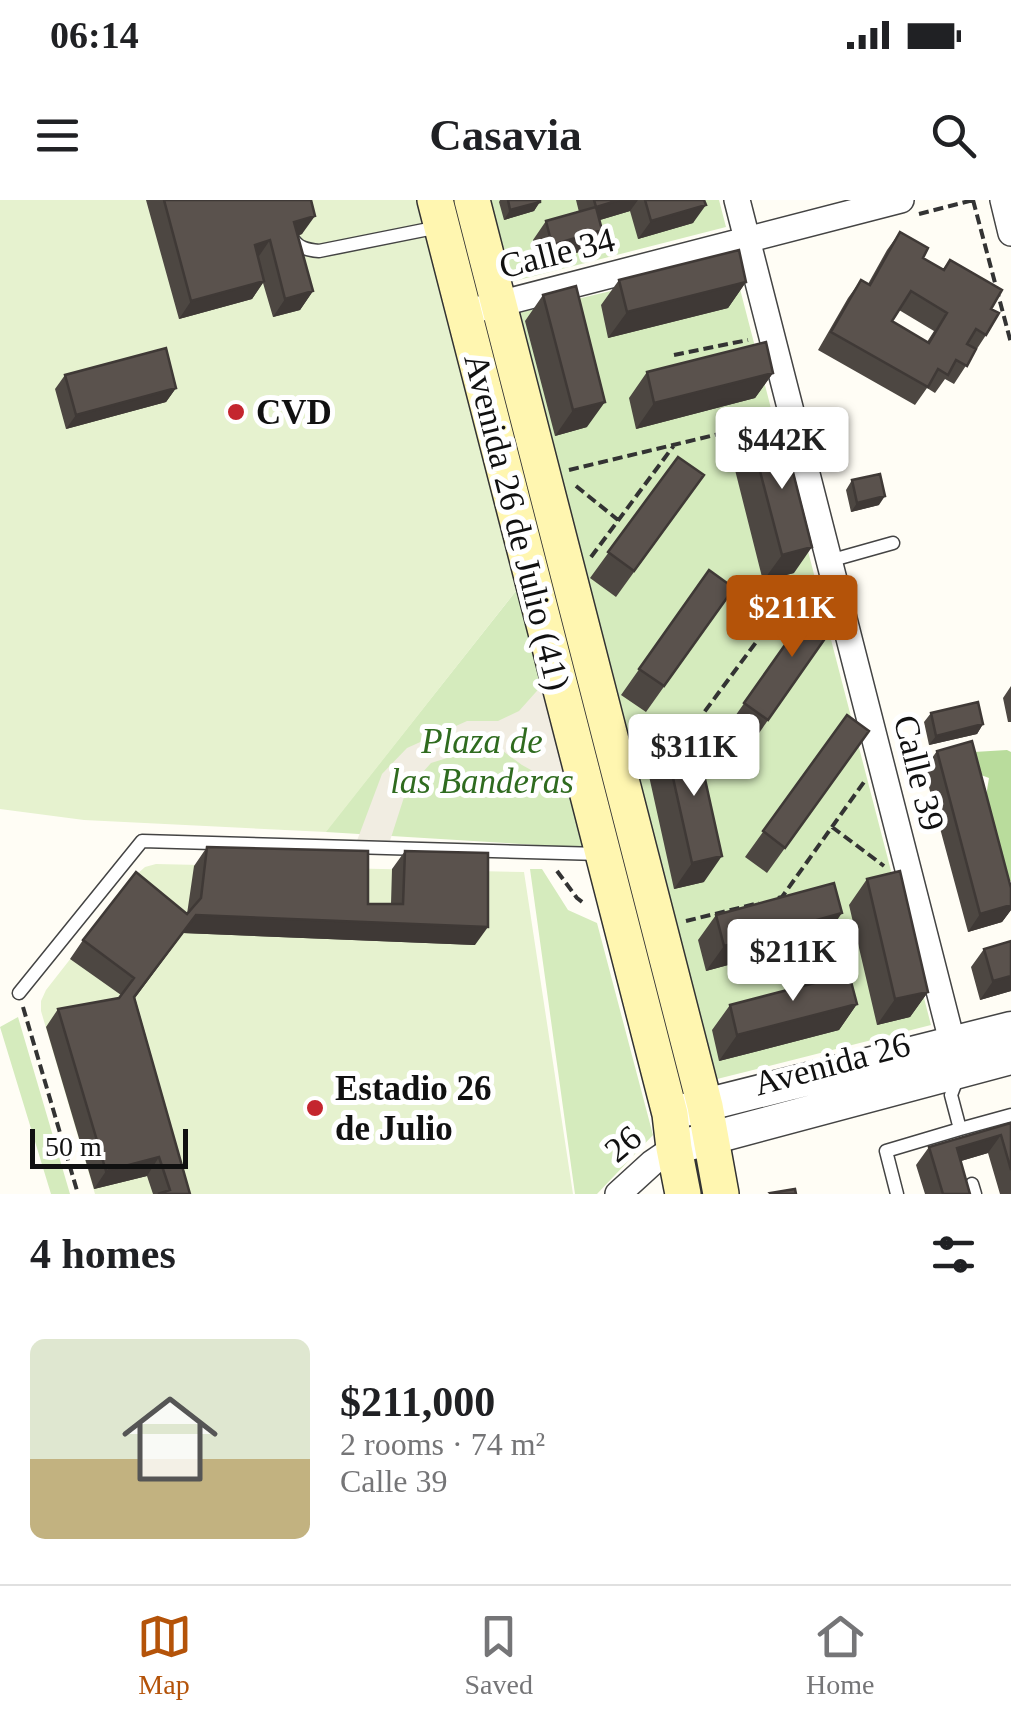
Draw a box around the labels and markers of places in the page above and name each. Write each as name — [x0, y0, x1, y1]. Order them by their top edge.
place label: CVD — [256, 393, 332, 432]
marker: CVD — [225, 401, 247, 423]
pin: $442K — [712, 407, 852, 492]
pin: $211K — [722, 575, 862, 660]
pin: $311K — [624, 714, 764, 799]
pin: $211K — [723, 919, 863, 1004]
place label: Estadio 26 de Julio — [335, 1069, 492, 1148]
marker: Estadio 26 de Julio — [304, 1097, 326, 1119]

